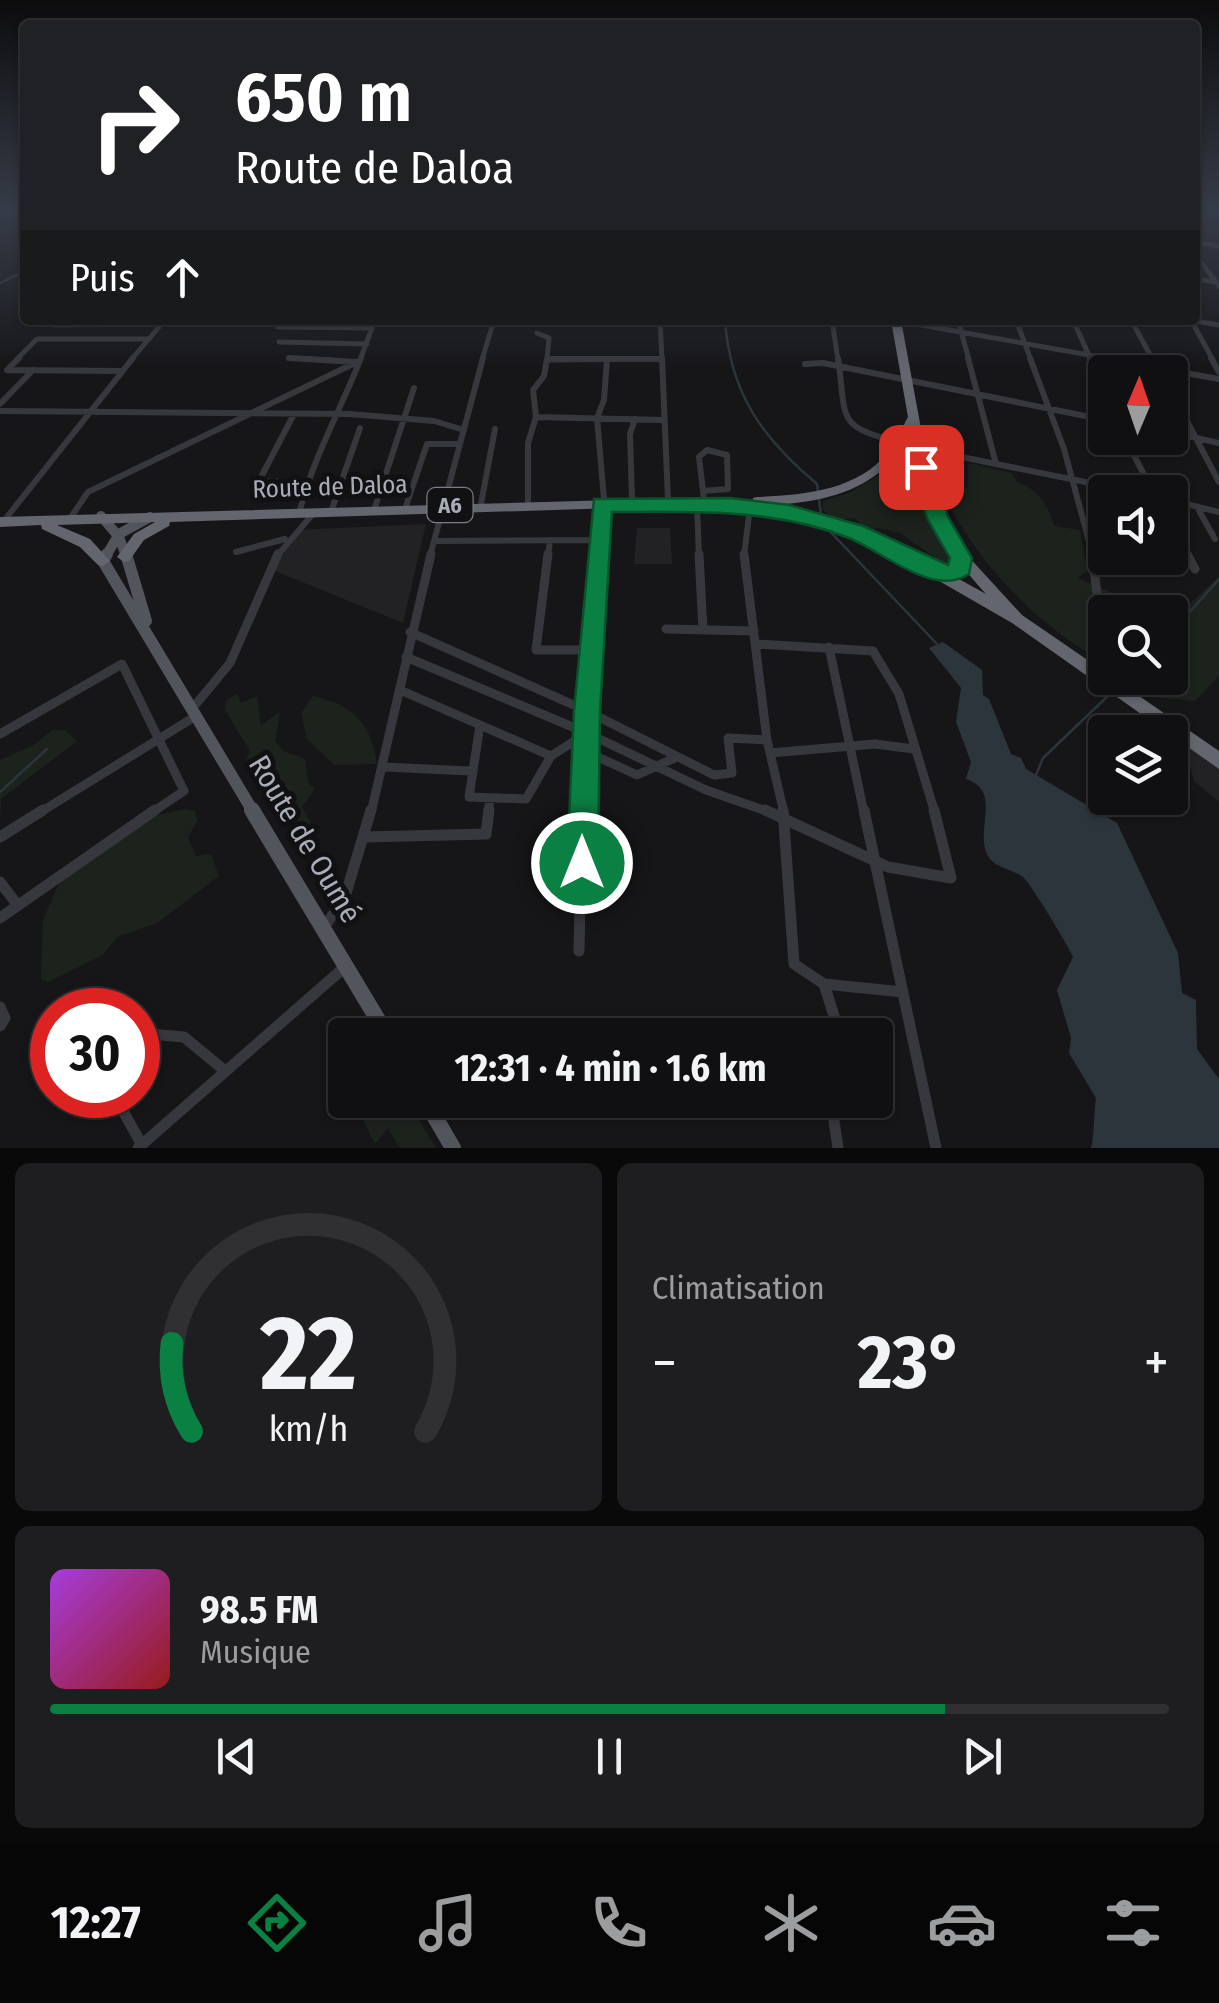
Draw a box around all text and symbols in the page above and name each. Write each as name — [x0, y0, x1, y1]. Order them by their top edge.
text: 650 m — [235, 56, 412, 140]
icon: right — [70, 60, 200, 190]
text: Route de Daloa — [235, 141, 514, 195]
icon: ahead — [155, 250, 210, 305]
text: Puis — [70, 255, 135, 301]
north arrow — [1088, 355, 1188, 455]
map controls — [1088, 355, 1188, 815]
pin — [879, 425, 964, 510]
icon: arrive — [894, 440, 949, 495]
street label: Route de Daloa — [252, 469, 408, 505]
button: sound — [1088, 475, 1188, 575]
road number: A6 — [428, 488, 472, 522]
button: search — [1088, 595, 1188, 695]
button: layers — [1088, 715, 1188, 815]
street label: Route de Oumé — [241, 749, 369, 929]
position arrow — [530, 811, 634, 915]
speed limit sign: 30 — [30, 988, 160, 1118]
text: 12:31 · 4 min · 1.6 km — [455, 1045, 766, 1091]
text: Climatisation — [652, 1269, 825, 1307]
text: 22 — [259, 1292, 357, 1417]
text: 23° — [858, 1318, 963, 1408]
text: − — [652, 1330, 677, 1396]
text: + — [1144, 1330, 1169, 1396]
text: km/h — [269, 1408, 348, 1450]
text: 98.5 FM — [200, 1587, 318, 1633]
text: Musique — [200, 1633, 311, 1671]
icon: previous — [209, 1729, 264, 1784]
icon: pause — [582, 1729, 637, 1784]
icon: next — [955, 1729, 1010, 1784]
icon: directions — [242, 1888, 312, 1958]
icon: music — [413, 1888, 483, 1958]
icon: phone — [584, 1888, 654, 1958]
icon: climate — [756, 1888, 826, 1958]
icon: car — [927, 1888, 997, 1958]
icon: filters — [1098, 1888, 1168, 1958]
text: 12:27 — [51, 1896, 141, 1950]

